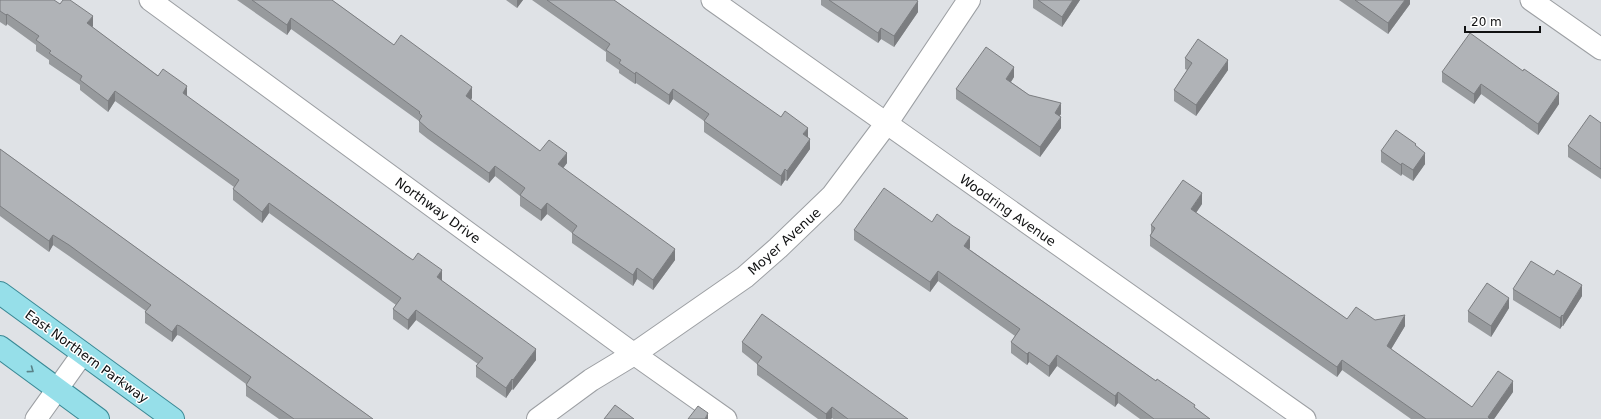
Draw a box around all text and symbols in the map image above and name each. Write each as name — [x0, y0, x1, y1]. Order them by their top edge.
scale bar — [1465, 8, 1540, 34]
text: 20 m — [1471, 15, 1502, 29]
street label: Woodring Avenue — [957, 172, 1059, 249]
street label: Northway Drive — [392, 175, 483, 246]
street label: Moyer Avenue — [745, 205, 824, 278]
street label: East Northern Parkway — [22, 307, 151, 406]
one-way arrow — [27, 365, 34, 372]

